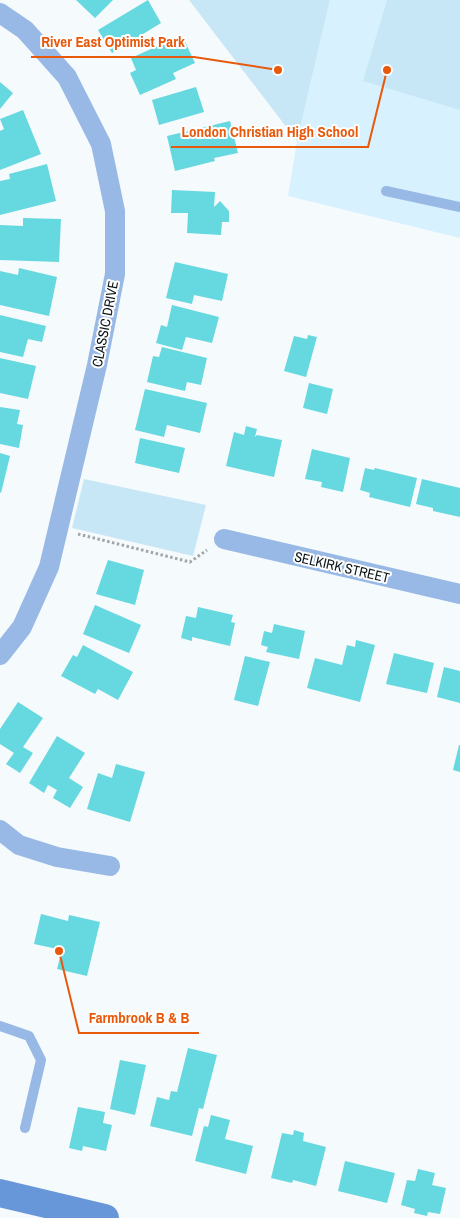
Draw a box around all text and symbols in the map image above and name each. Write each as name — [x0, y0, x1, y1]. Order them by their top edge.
callout: River East Optimist Park — [31, 27, 194, 57]
text: River East Optimist Park — [41, 31, 185, 52]
callout: London Christian High School — [171, 117, 368, 147]
text: London Christian High School — [181, 121, 359, 142]
street label: CLASSIC DRIVE — [88, 279, 122, 369]
street label: SELKIRK STREET — [293, 547, 391, 587]
callout: Farmbrook B & B — [79, 1003, 199, 1033]
text: Farmbrook B & B — [89, 1007, 189, 1028]

